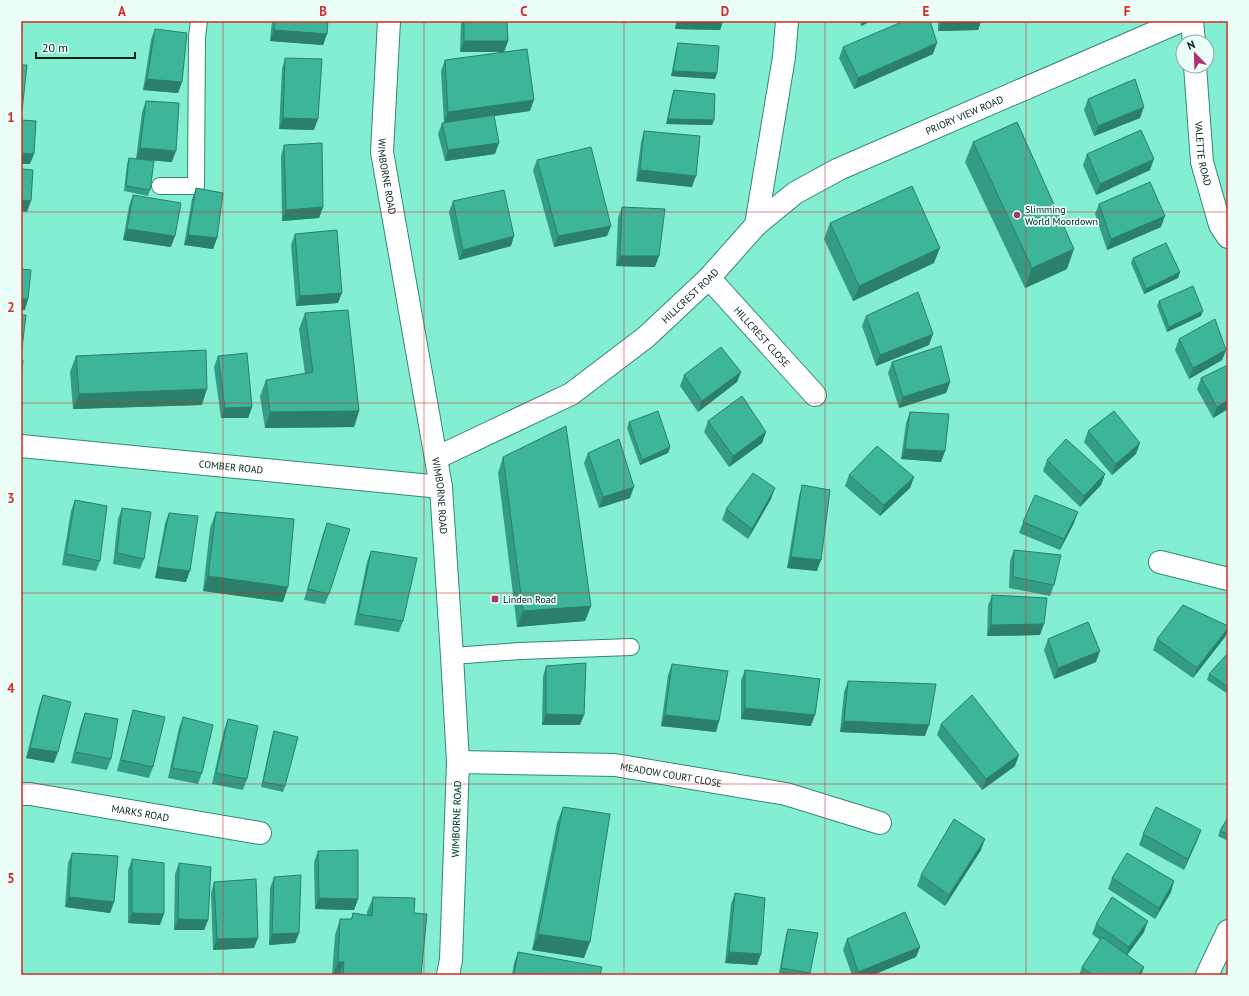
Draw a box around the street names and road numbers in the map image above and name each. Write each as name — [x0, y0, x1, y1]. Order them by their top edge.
street label: PRIORY VIEW ROAD — [923, 93, 1005, 138]
street label: VALETTE ROAD — [1192, 120, 1215, 187]
street label: WIMBORNE ROAD — [375, 138, 399, 216]
street label: HILLCREST ROAD — [659, 266, 722, 326]
street label: HILLCREST CLOSE — [731, 304, 792, 370]
street label: COMBER ROAD — [198, 457, 264, 477]
street label: WIMBORNE ROAD — [429, 457, 450, 535]
street label: MEADOW COURT CLOSE — [619, 760, 723, 790]
street label: WIMBORNE ROAD — [449, 780, 464, 858]
street label: MARKS ROAD — [110, 802, 170, 825]

